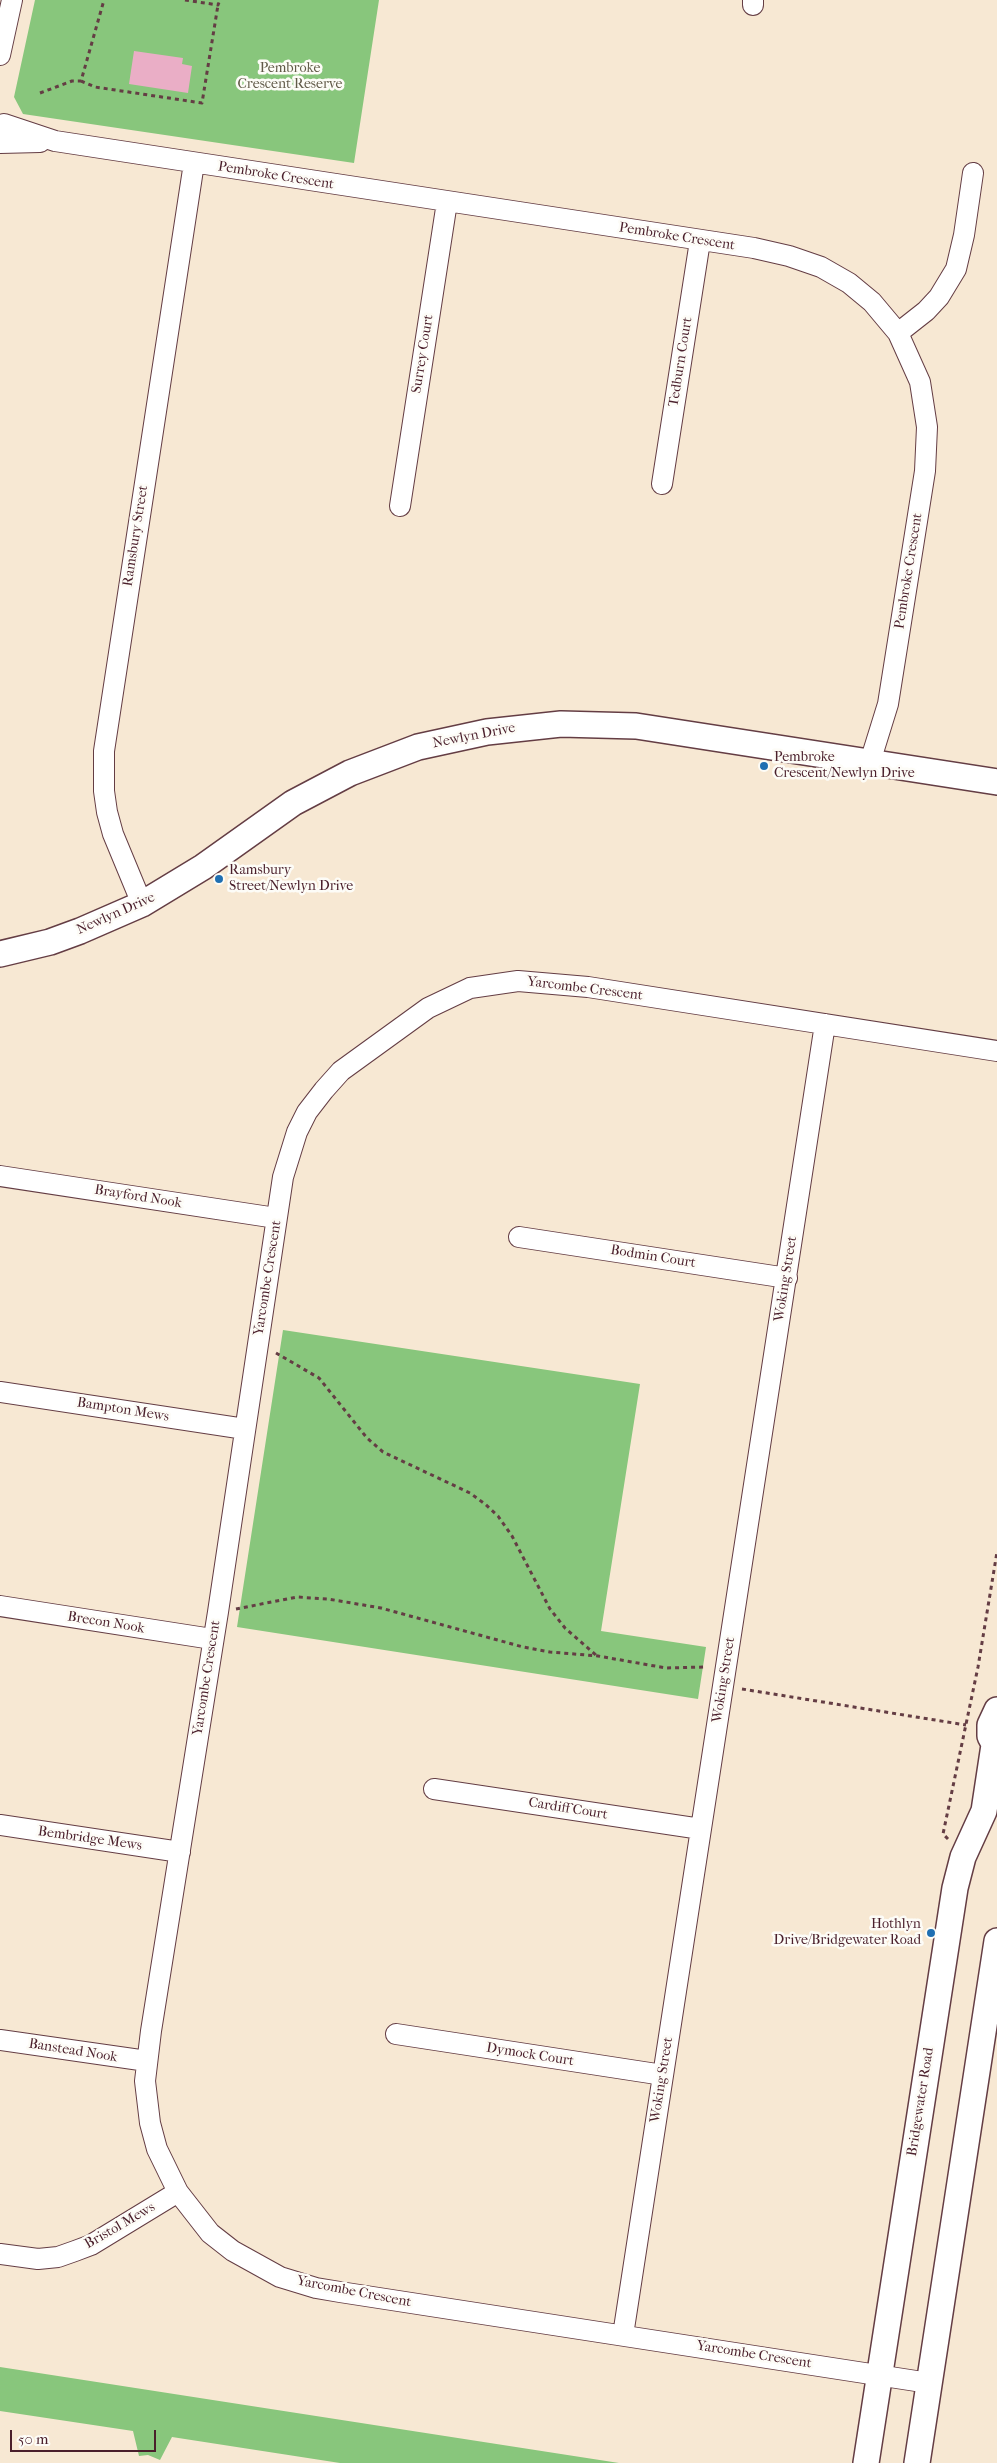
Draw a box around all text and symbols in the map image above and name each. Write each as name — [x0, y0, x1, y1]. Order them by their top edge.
park label: Pembroke Crescent Reserve — [237, 61, 343, 94]
street label: Pembroke Crescent — [217, 159, 335, 193]
street label: Pembroke Crescent — [618, 220, 736, 254]
street label: Surrey Court — [408, 313, 438, 395]
street label: Tedburn Court — [666, 316, 696, 408]
street label: Ramsbury Street — [120, 484, 152, 588]
street label: Pembroke Crescent — [892, 512, 926, 630]
street label: Newlyn Drive — [431, 720, 517, 752]
place label: Pembroke Crescent/Newlyn Drive — [774, 750, 915, 782]
marker: Pembroke Crescent/Newlyn Drive — [758, 760, 770, 772]
place label: Ramsbury Street/Newlyn Drive — [229, 863, 353, 896]
marker: Ramsbury Street/Newlyn Drive — [213, 873, 225, 885]
street label: Newlyn Drive — [74, 889, 158, 939]
street label: Yarcombe Crescent — [526, 974, 644, 1004]
street label: Brayford Nook — [93, 1182, 183, 1212]
street label: Yarcombe Crescent — [251, 1219, 285, 1337]
street label: Woking Street — [771, 1235, 801, 1323]
street label: Bodmin Court — [609, 1242, 697, 1272]
street label: Bampton Mews — [76, 1394, 170, 1426]
street label: Brecon Nook — [66, 1609, 146, 1637]
street label: Yarcombe Crescent — [190, 1619, 224, 1737]
street label: Woking Street — [709, 1636, 739, 1724]
street label: Cardiff Court — [527, 1794, 609, 1824]
street label: Bembridge Mews — [37, 1823, 143, 1855]
place label: Hothlyn Drive/Bridgewater Road — [774, 1917, 921, 1950]
marker: Hothlyn Drive/Bridgewater Road — [925, 1927, 937, 1939]
street label: Banstead Nook — [27, 2036, 119, 2066]
street label: Woking Street — [647, 2036, 677, 2124]
street label: Dymock Court — [485, 2040, 575, 2070]
street label: Bridgewater Road — [904, 2046, 938, 2158]
street label: Bristol Mews — [82, 2199, 158, 2253]
street label: Yarcombe Crescent — [295, 2273, 413, 2311]
street label: Yarcombe Crescent — [695, 2338, 813, 2372]
scale bar — [12, 2420, 159, 2452]
text: 50 m — [18, 2430, 48, 2448]

